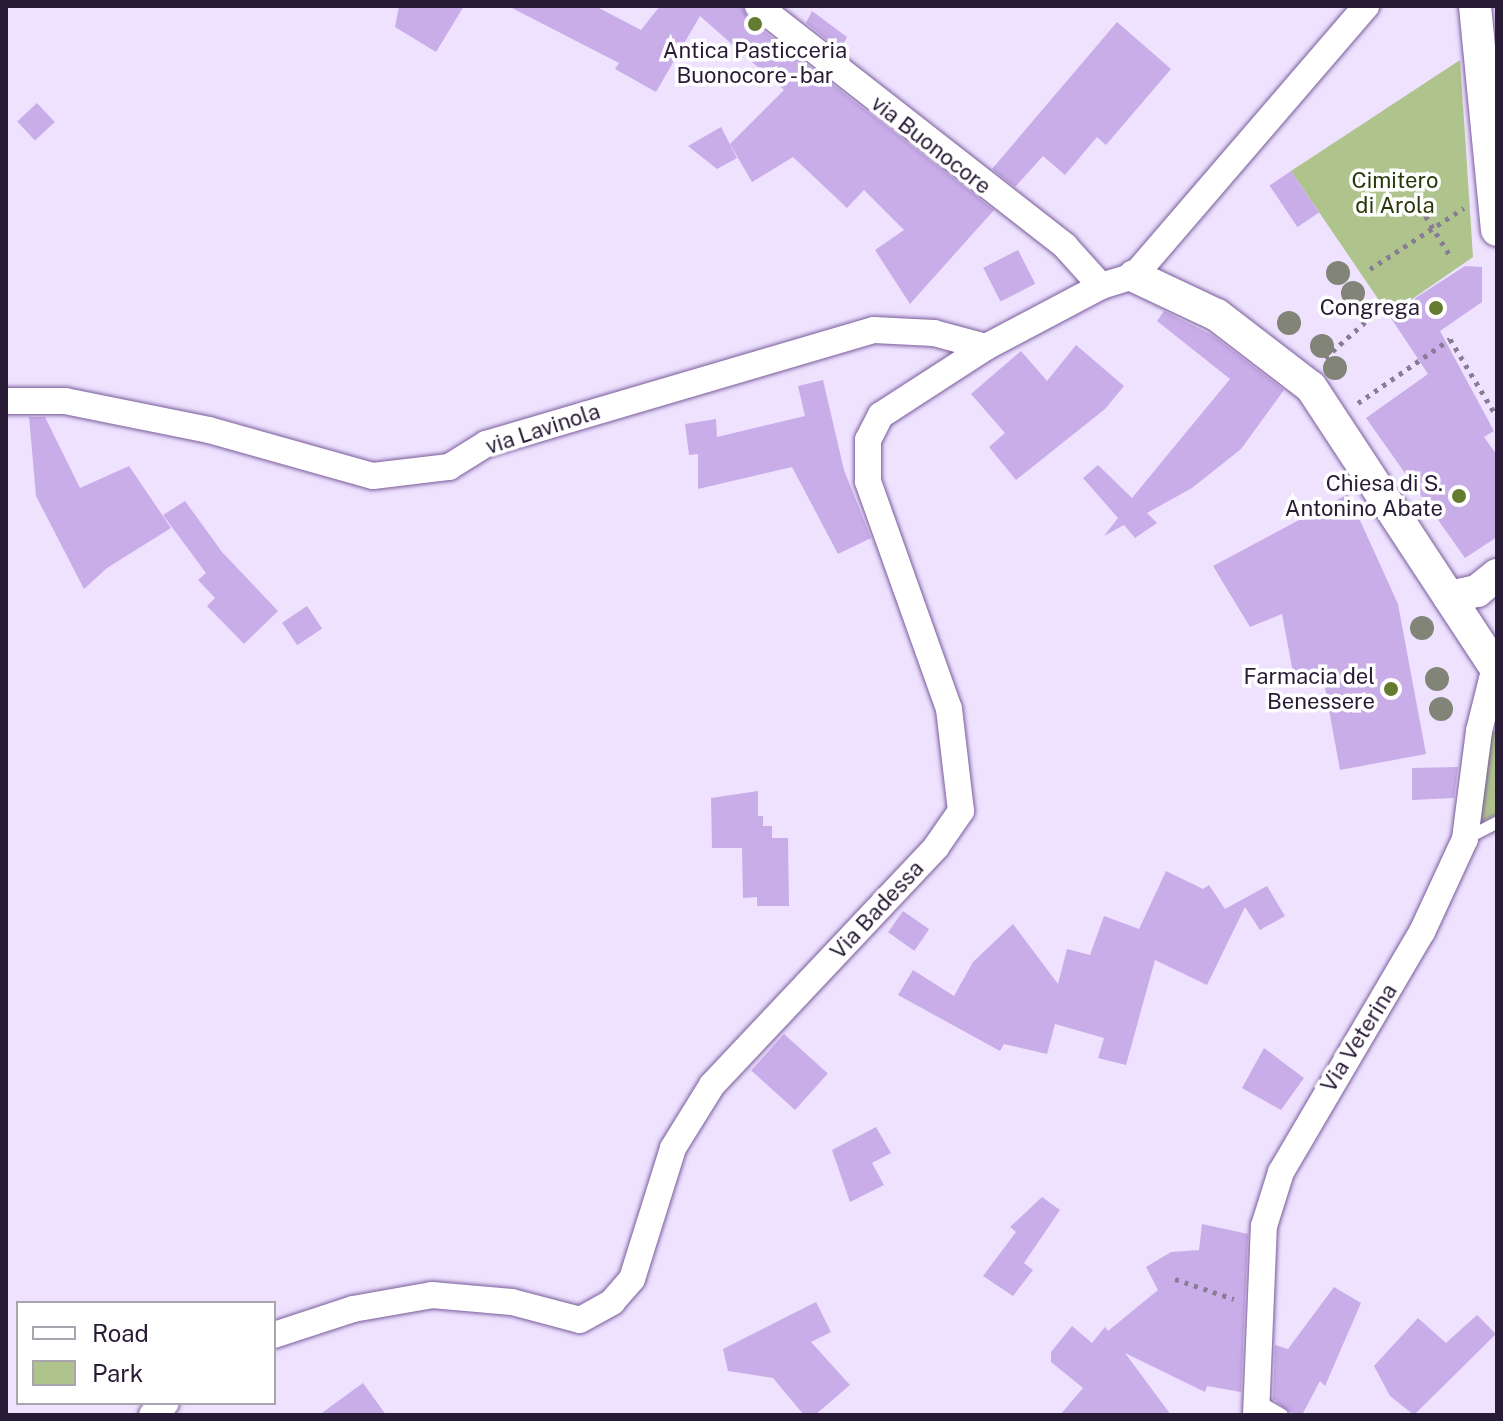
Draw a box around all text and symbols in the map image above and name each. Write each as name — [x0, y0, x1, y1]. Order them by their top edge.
marker: Antica Pasticceria Buonocore - bar — [746, 15, 764, 33]
place label: Antica Pasticceria Buonocore - bar — [663, 37, 847, 88]
street label: via Buonocore — [866, 90, 996, 200]
park label: Cimitero di Arola — [1352, 167, 1438, 218]
place label: Congrega — [1320, 295, 1420, 321]
marker: Congrega — [1427, 299, 1445, 317]
street label: via Lavinola — [482, 398, 604, 460]
place label: Chiesa di S. Antonino Abate — [1285, 470, 1443, 522]
marker: Chiesa di S. Antonino Abate — [1450, 487, 1468, 505]
place label: Farmacia del Benessere — [1243, 663, 1375, 714]
marker: Farmacia del Benessere — [1382, 680, 1400, 698]
street label: Via Badessa — [825, 855, 929, 965]
street label: Via Veterina — [1315, 979, 1403, 1097]
legend — [16, 1301, 276, 1405]
text: Road — [92, 1319, 149, 1347]
text: Park — [92, 1359, 143, 1387]

